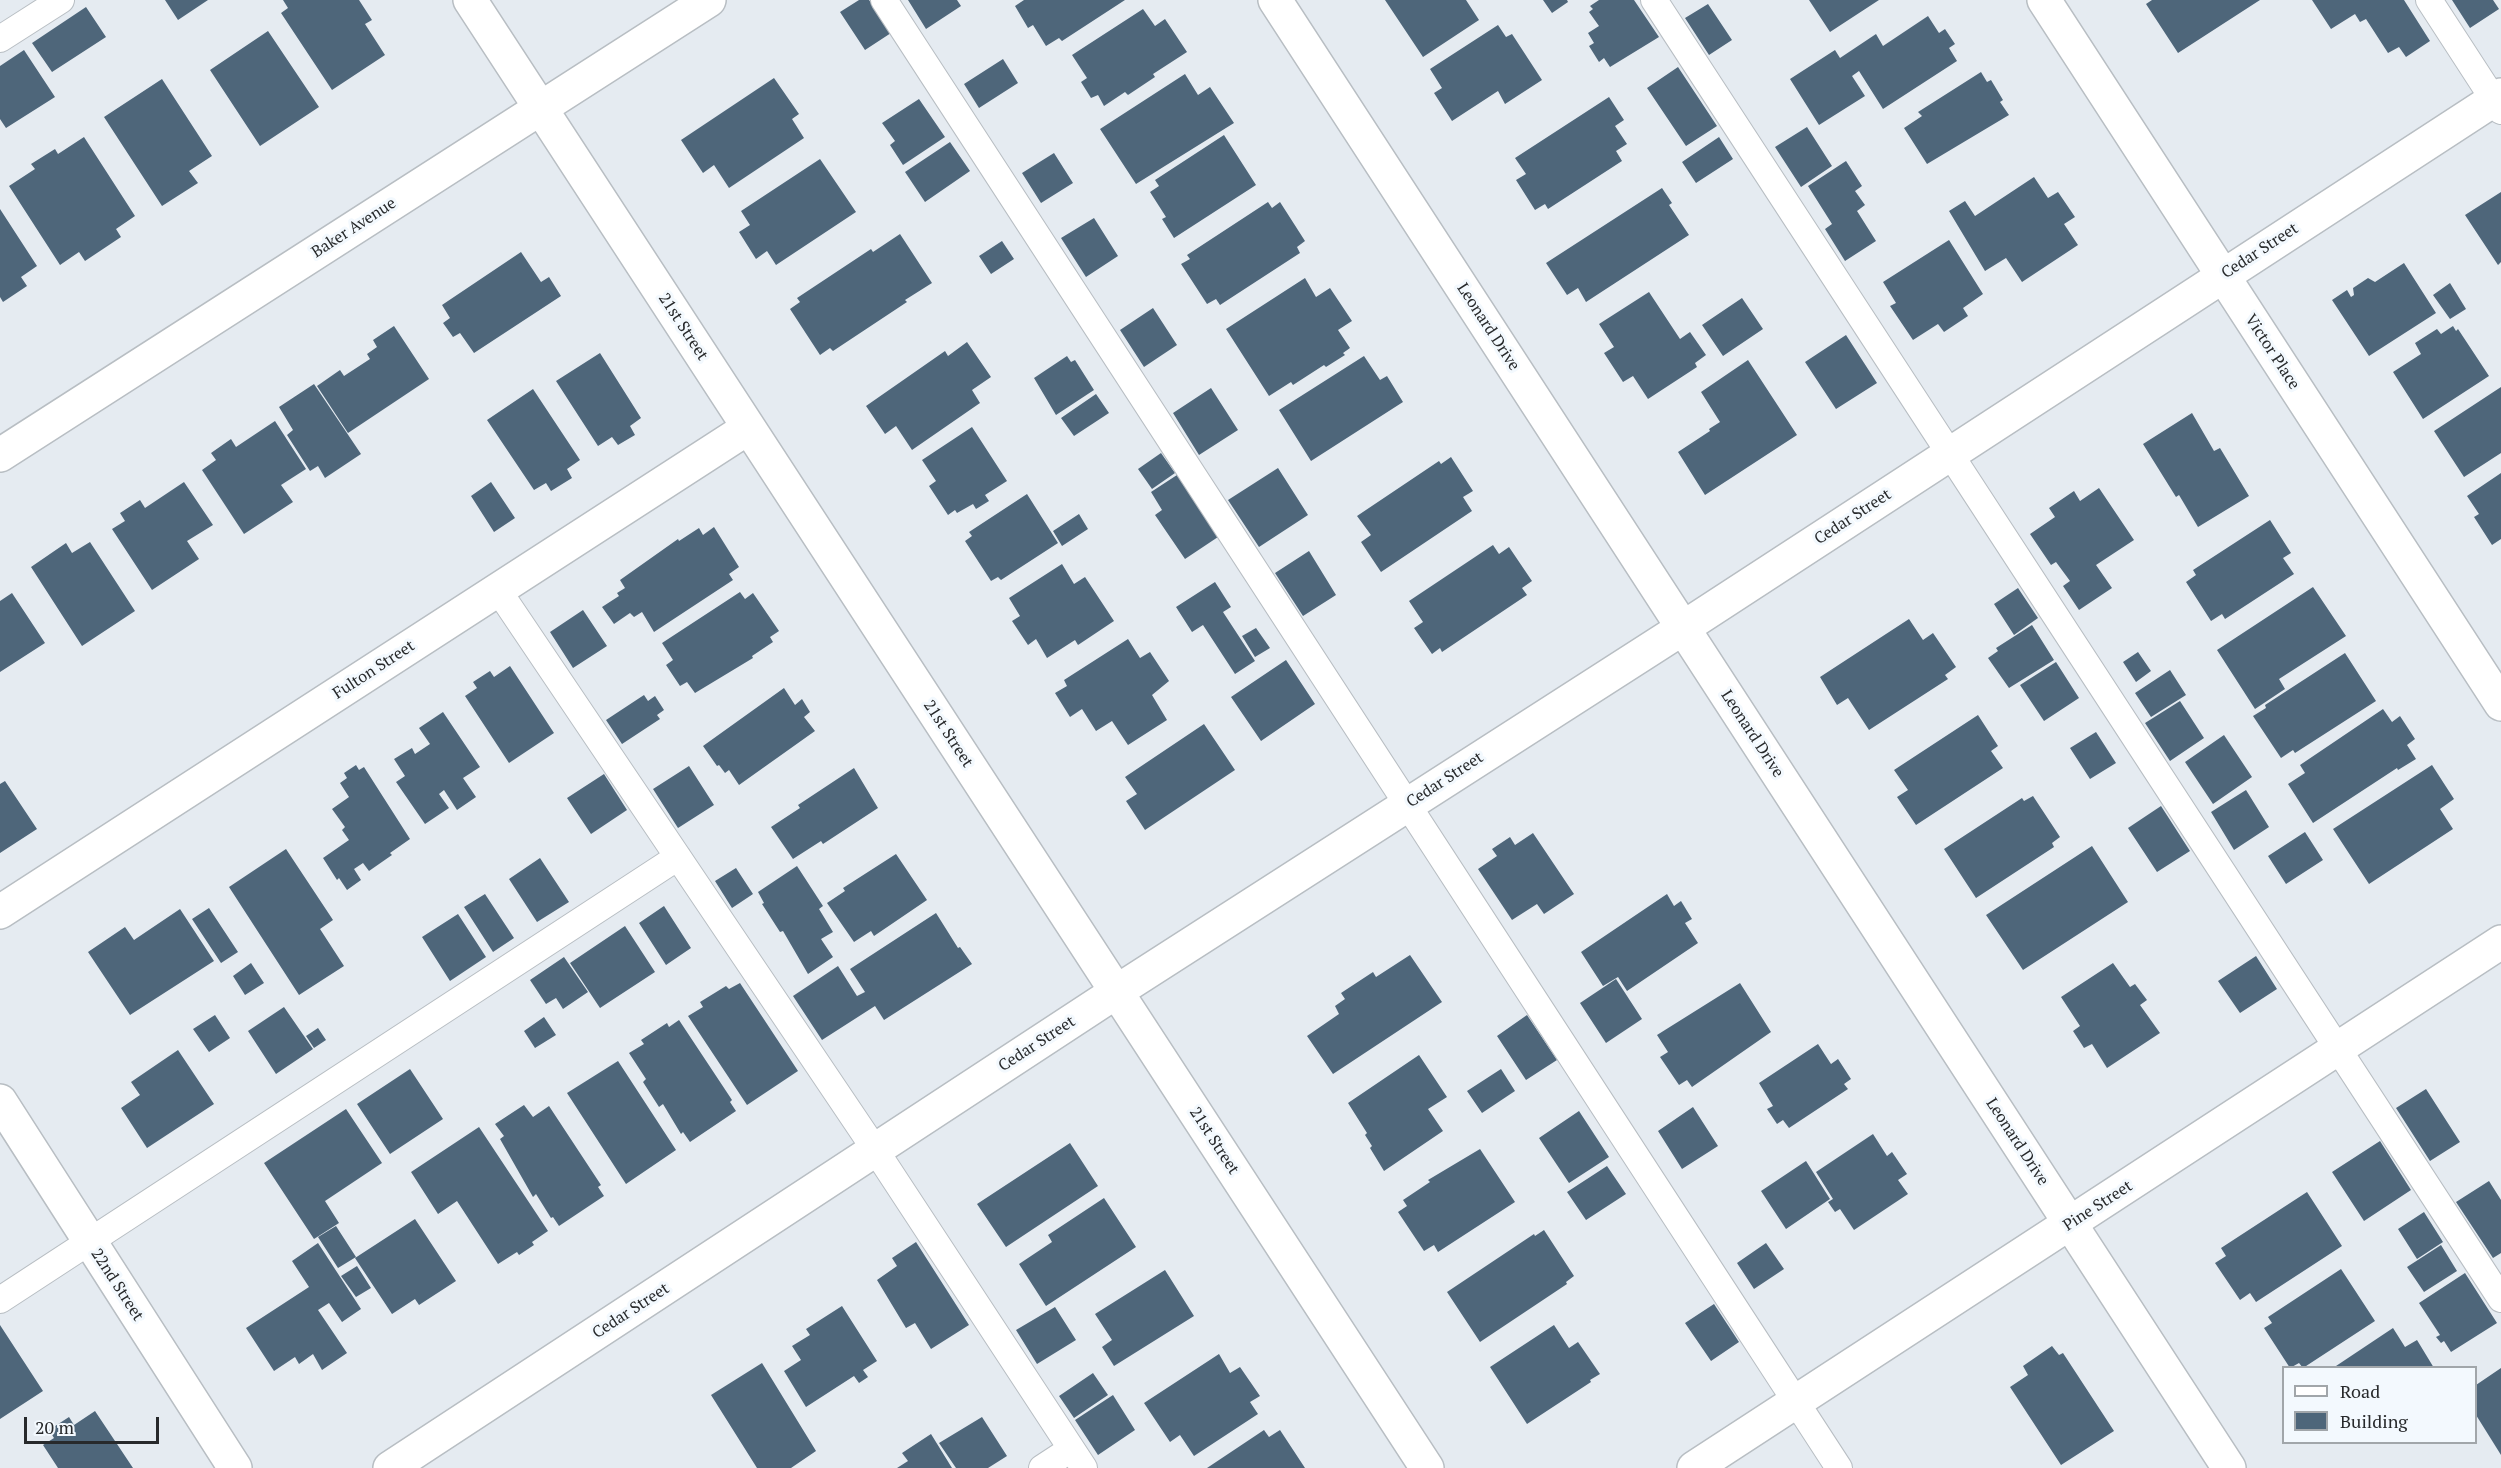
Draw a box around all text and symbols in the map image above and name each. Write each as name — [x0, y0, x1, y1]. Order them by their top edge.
street label: Baker Avenue — [308, 194, 400, 262]
street label: Cedar Street — [2218, 219, 2302, 283]
street label: Leonard Drive — [1453, 280, 1523, 374]
street label: 21st Street — [654, 290, 712, 364]
street label: Victor Place — [2241, 311, 2303, 393]
street label: Cedar Street — [1811, 485, 1895, 549]
street label: Fulton Street — [330, 636, 418, 704]
street label: Leonard Drive — [1717, 687, 1787, 781]
street label: 21st Street — [919, 697, 977, 771]
street label: Cedar Street — [1403, 748, 1487, 812]
street label: Cedar Street — [995, 1012, 1079, 1076]
street label: Leonard Drive — [1982, 1095, 2052, 1189]
street label: 21st Street — [1185, 1104, 1243, 1178]
street label: Pine Street — [2060, 1177, 2136, 1235]
street label: 22nd Street — [87, 1245, 147, 1325]
street label: Cedar Street — [589, 1279, 673, 1343]
legend — [2282, 1366, 2477, 1444]
text: Road — [2340, 1379, 2380, 1403]
scale bar — [27, 1405, 162, 1443]
text: Building — [2340, 1409, 2408, 1433]
text: 20 m — [35, 1415, 74, 1439]

